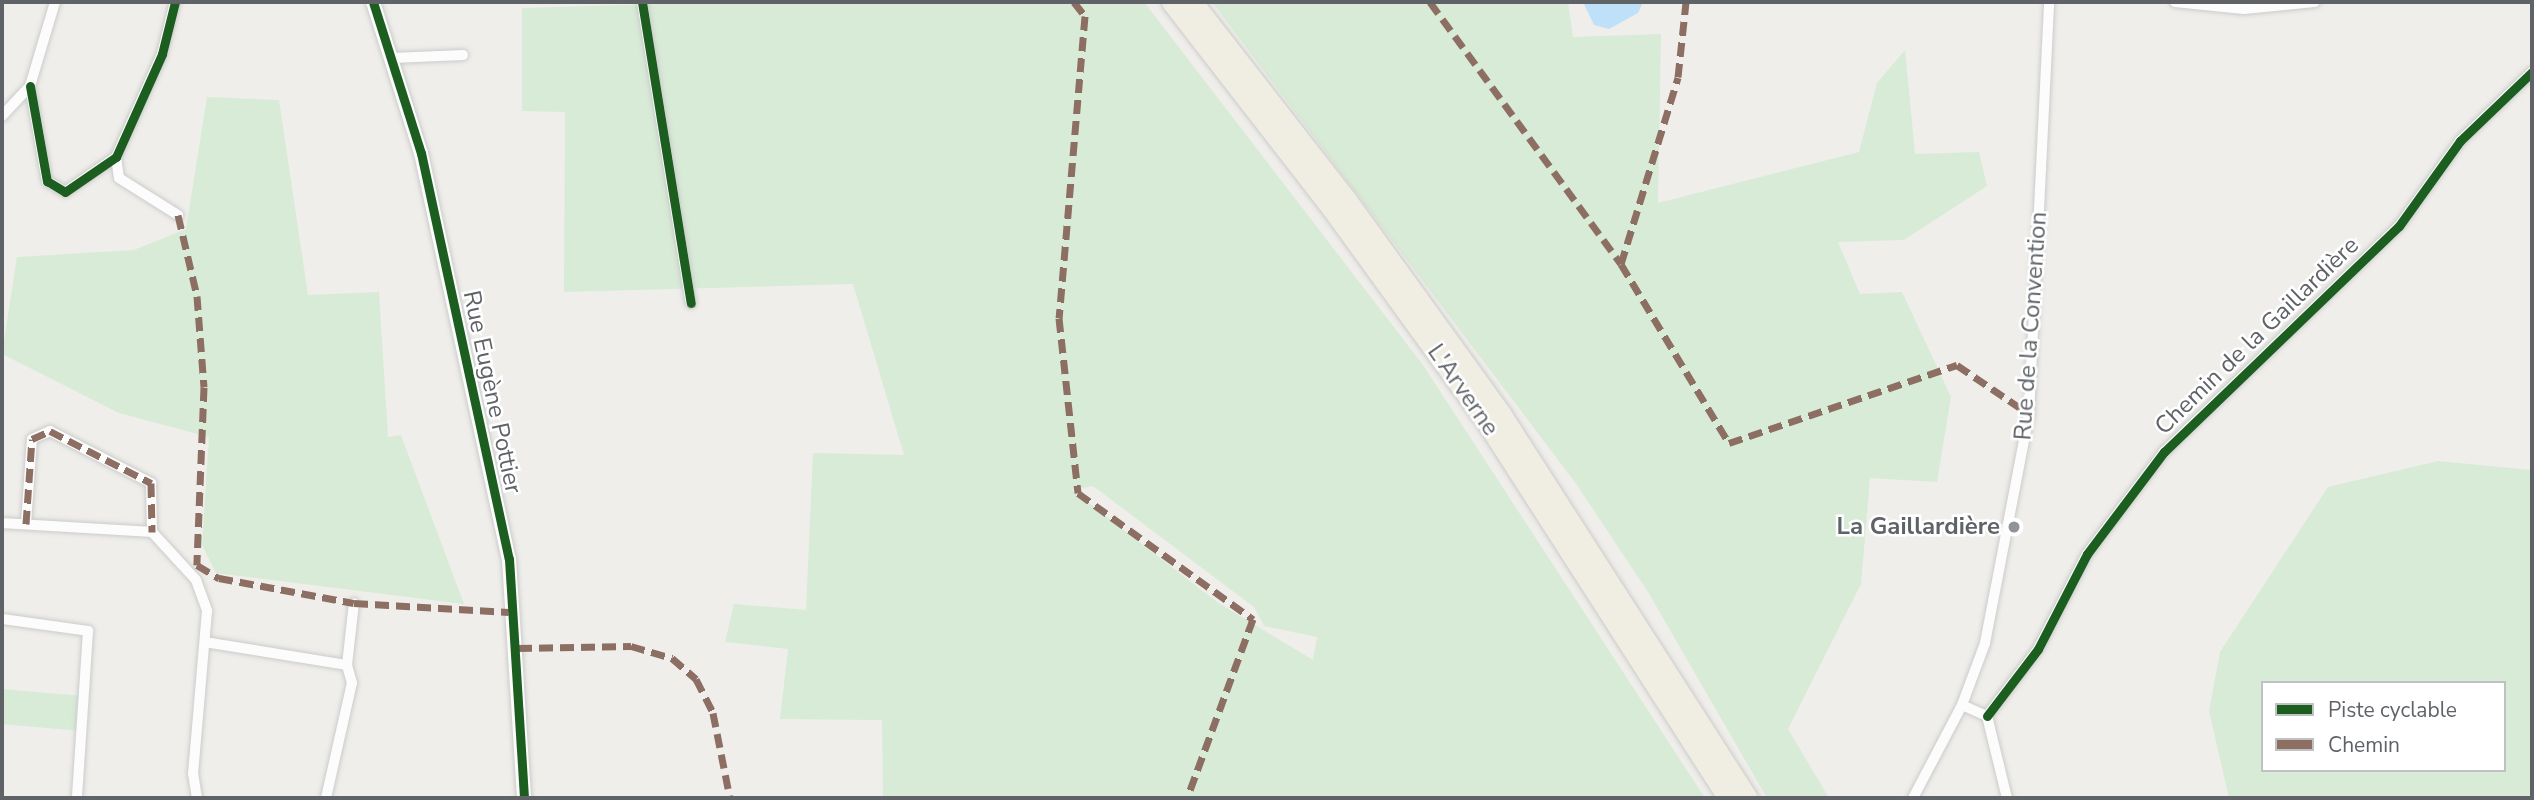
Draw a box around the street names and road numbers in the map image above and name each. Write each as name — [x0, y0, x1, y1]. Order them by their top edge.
street label: Rue de la Convention — [2009, 211, 2053, 441]
street label: Chemin de la Gaillardière — [2149, 231, 2365, 441]
street label: Rue Eugène Pottier — [456, 288, 528, 496]
street label: L'Arverne — [1421, 339, 1505, 441]

